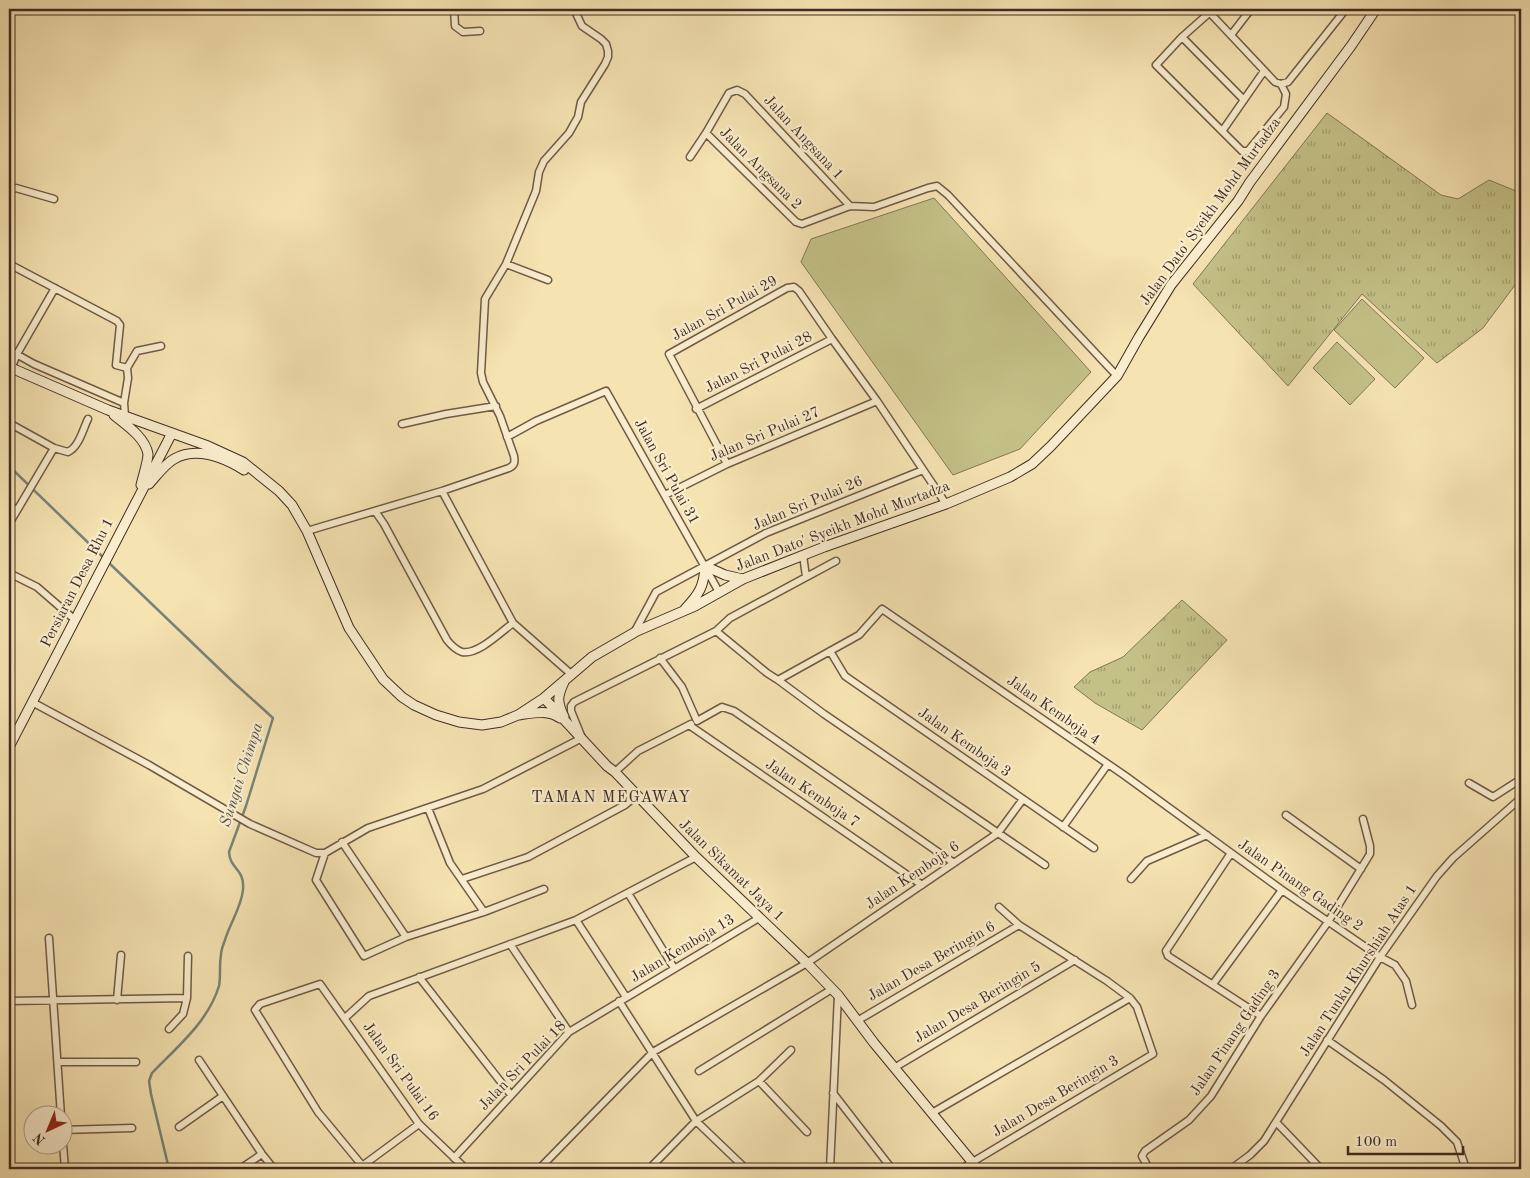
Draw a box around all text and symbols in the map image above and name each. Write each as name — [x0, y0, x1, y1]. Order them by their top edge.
street label: Jalan Angsana 1 — [760, 93, 846, 183]
street label: Jalan Dato' Syeikh Mohd Murtadza — [1138, 115, 1284, 309]
street label: Jalan Angsana 2 — [716, 125, 804, 213]
street label: Jalan Sri Pulai 29 — [670, 274, 780, 344]
street label: Jalan Sri Pulai 28 — [703, 329, 815, 397]
street label: Jalan Sri Pulai 27 — [708, 405, 822, 465]
street label: Jalan Sri Pulai 31 — [631, 417, 701, 527]
street label: Jalan Sri Pulai 26 — [751, 474, 865, 534]
street label: Jalan Dato' Syeikh Mohd Murtadza — [734, 479, 953, 575]
street label: Persiaran Desa Rhu 1 — [39, 516, 117, 650]
street label: Jalan Kemboja 4 — [1004, 673, 1102, 749]
street label: Jalan Kemboja 3 — [915, 705, 1013, 781]
water label: Sungai Chimpa — [218, 720, 267, 829]
street label: Jalan Kemboja 7 — [762, 757, 862, 831]
district label: TAMAN MEGAWAY — [531, 790, 691, 806]
street label: Jalan Sikamat Jaya 1 — [676, 817, 786, 925]
street label: Jalan Pinang Gading 2 — [1235, 837, 1365, 935]
street label: Jalan Kemboja 6 — [863, 839, 963, 913]
street label: Jalan Tunku Khurshiah Atas 1 — [1298, 882, 1420, 1060]
street label: Jalan Kemboja 13 — [628, 912, 738, 986]
street label: Jalan Desa Beringin 6 — [866, 919, 998, 1005]
street label: Jalan Desa Beringin 5 — [912, 959, 1044, 1047]
street label: Jalan Pinang Gading 3 — [1188, 967, 1284, 1099]
street label: Jalan Sri Pulai 18 — [477, 1018, 569, 1114]
street label: Jalan Sri Pulai 16 — [359, 1020, 441, 1124]
street label: Jalan Desa Beringin 3 — [990, 1053, 1122, 1141]
north arrow — [22, 1106, 72, 1156]
scale bar — [1348, 1123, 1462, 1155]
text: N — [31, 1130, 48, 1147]
text: 100 m — [1355, 1135, 1397, 1150]

